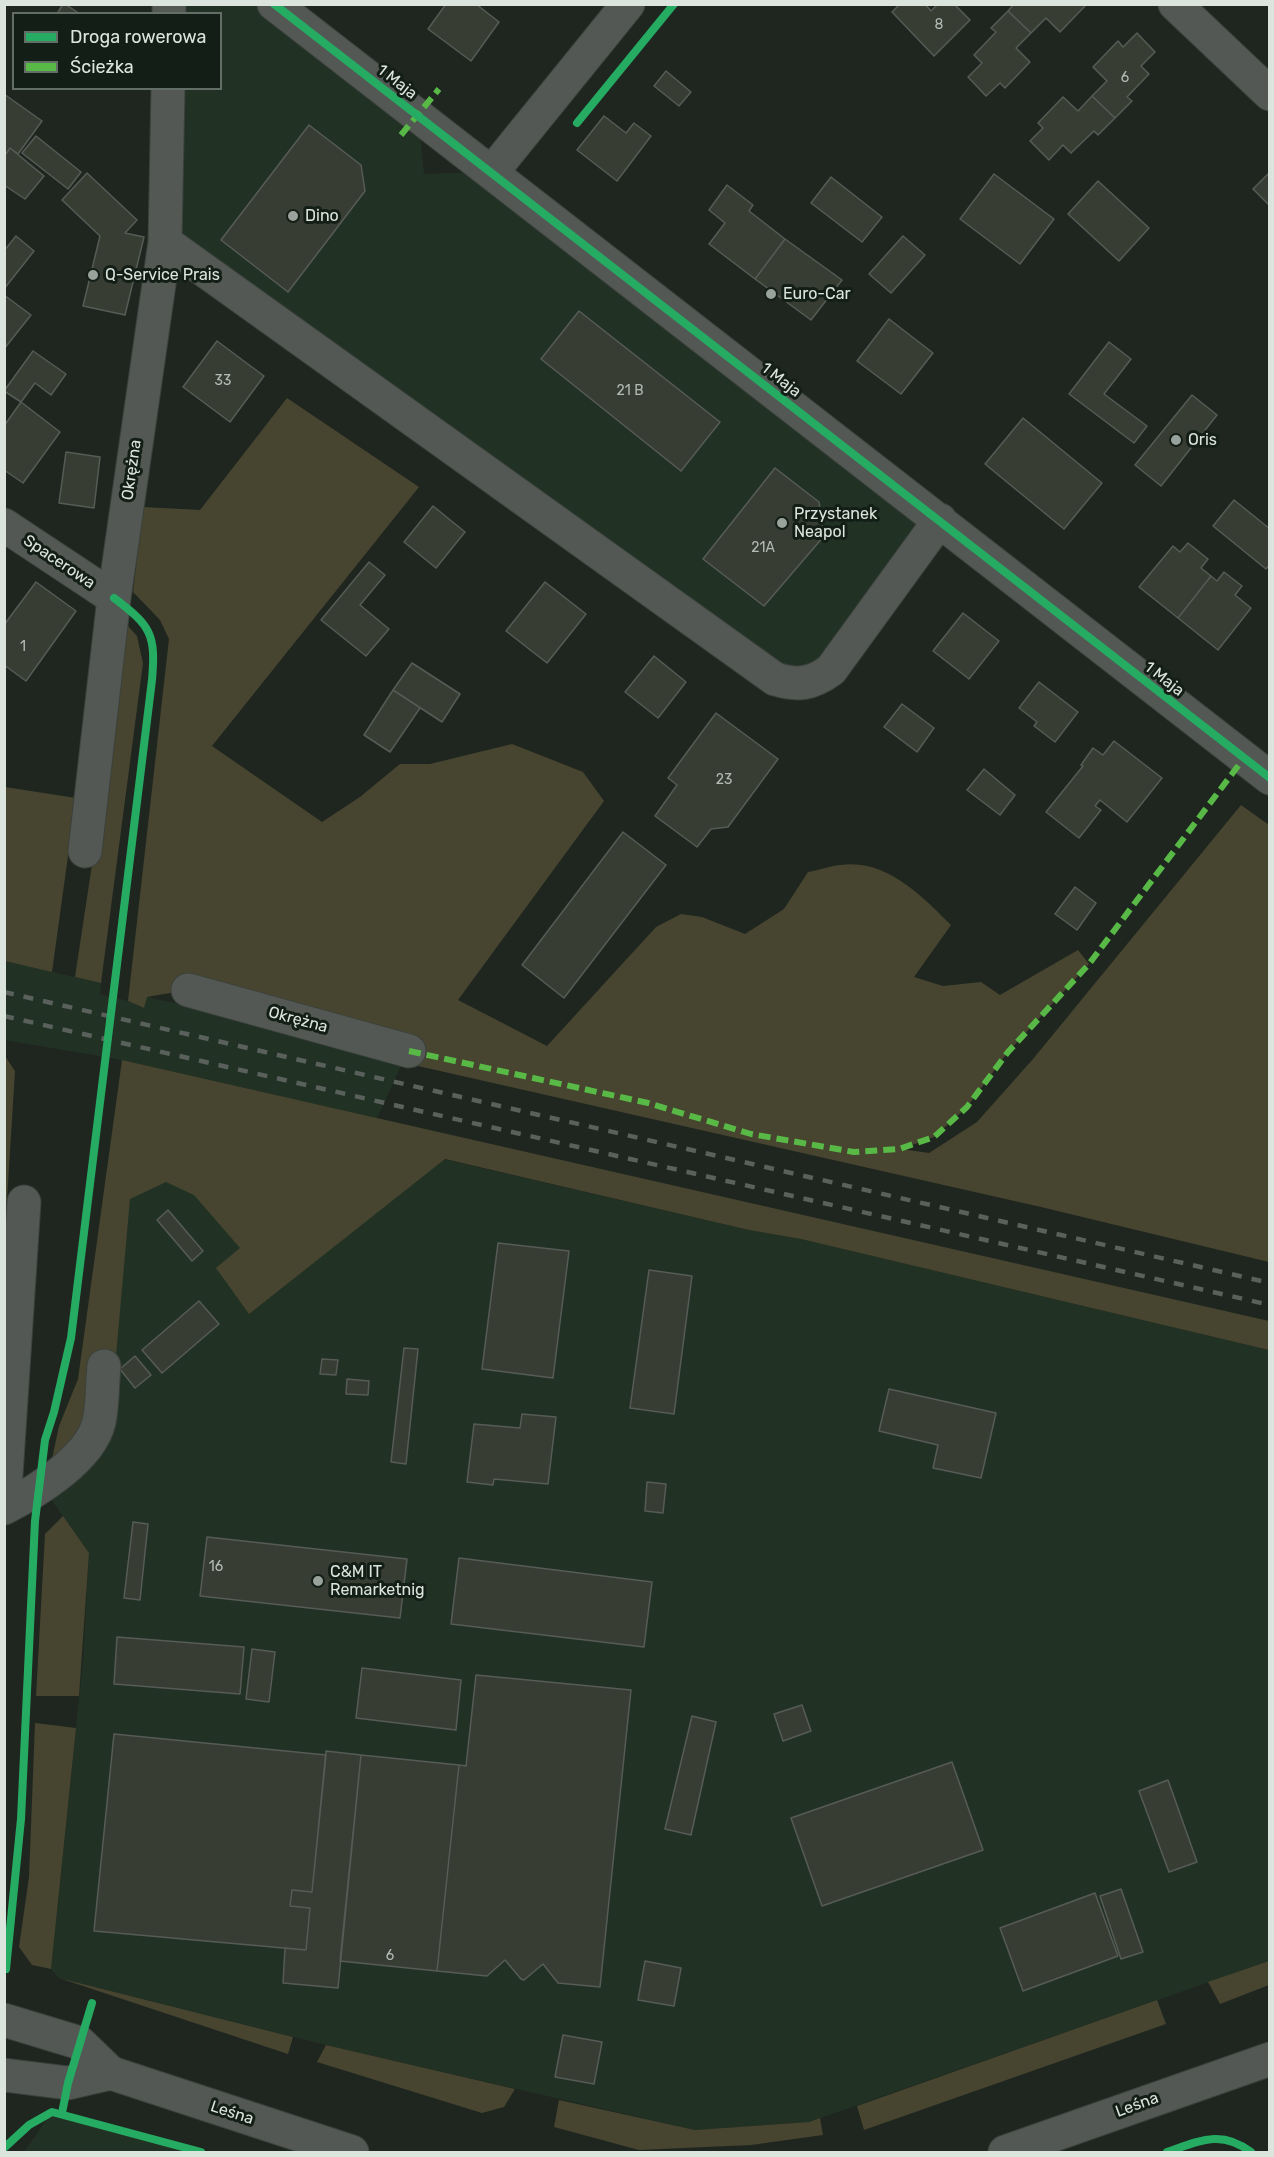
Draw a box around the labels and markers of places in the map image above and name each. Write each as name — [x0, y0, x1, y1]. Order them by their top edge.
place label: Dino — [305, 206, 339, 226]
marker: Dino — [286, 209, 300, 223]
place label: Q-Service Prais — [105, 265, 220, 285]
marker: Q-Service Prais — [86, 268, 100, 282]
place label: Euro-Car — [783, 284, 851, 304]
marker: Euro-Car — [764, 287, 778, 301]
place label: Oris — [1188, 430, 1217, 450]
marker: Oris — [1169, 433, 1183, 447]
place label: Przystanek Neapol — [794, 504, 877, 542]
marker: Przystanek Neapol — [775, 516, 789, 530]
place label: C&M IT Remarketnig — [330, 1562, 425, 1600]
marker: C&M IT Remarketnig — [311, 1574, 325, 1588]

